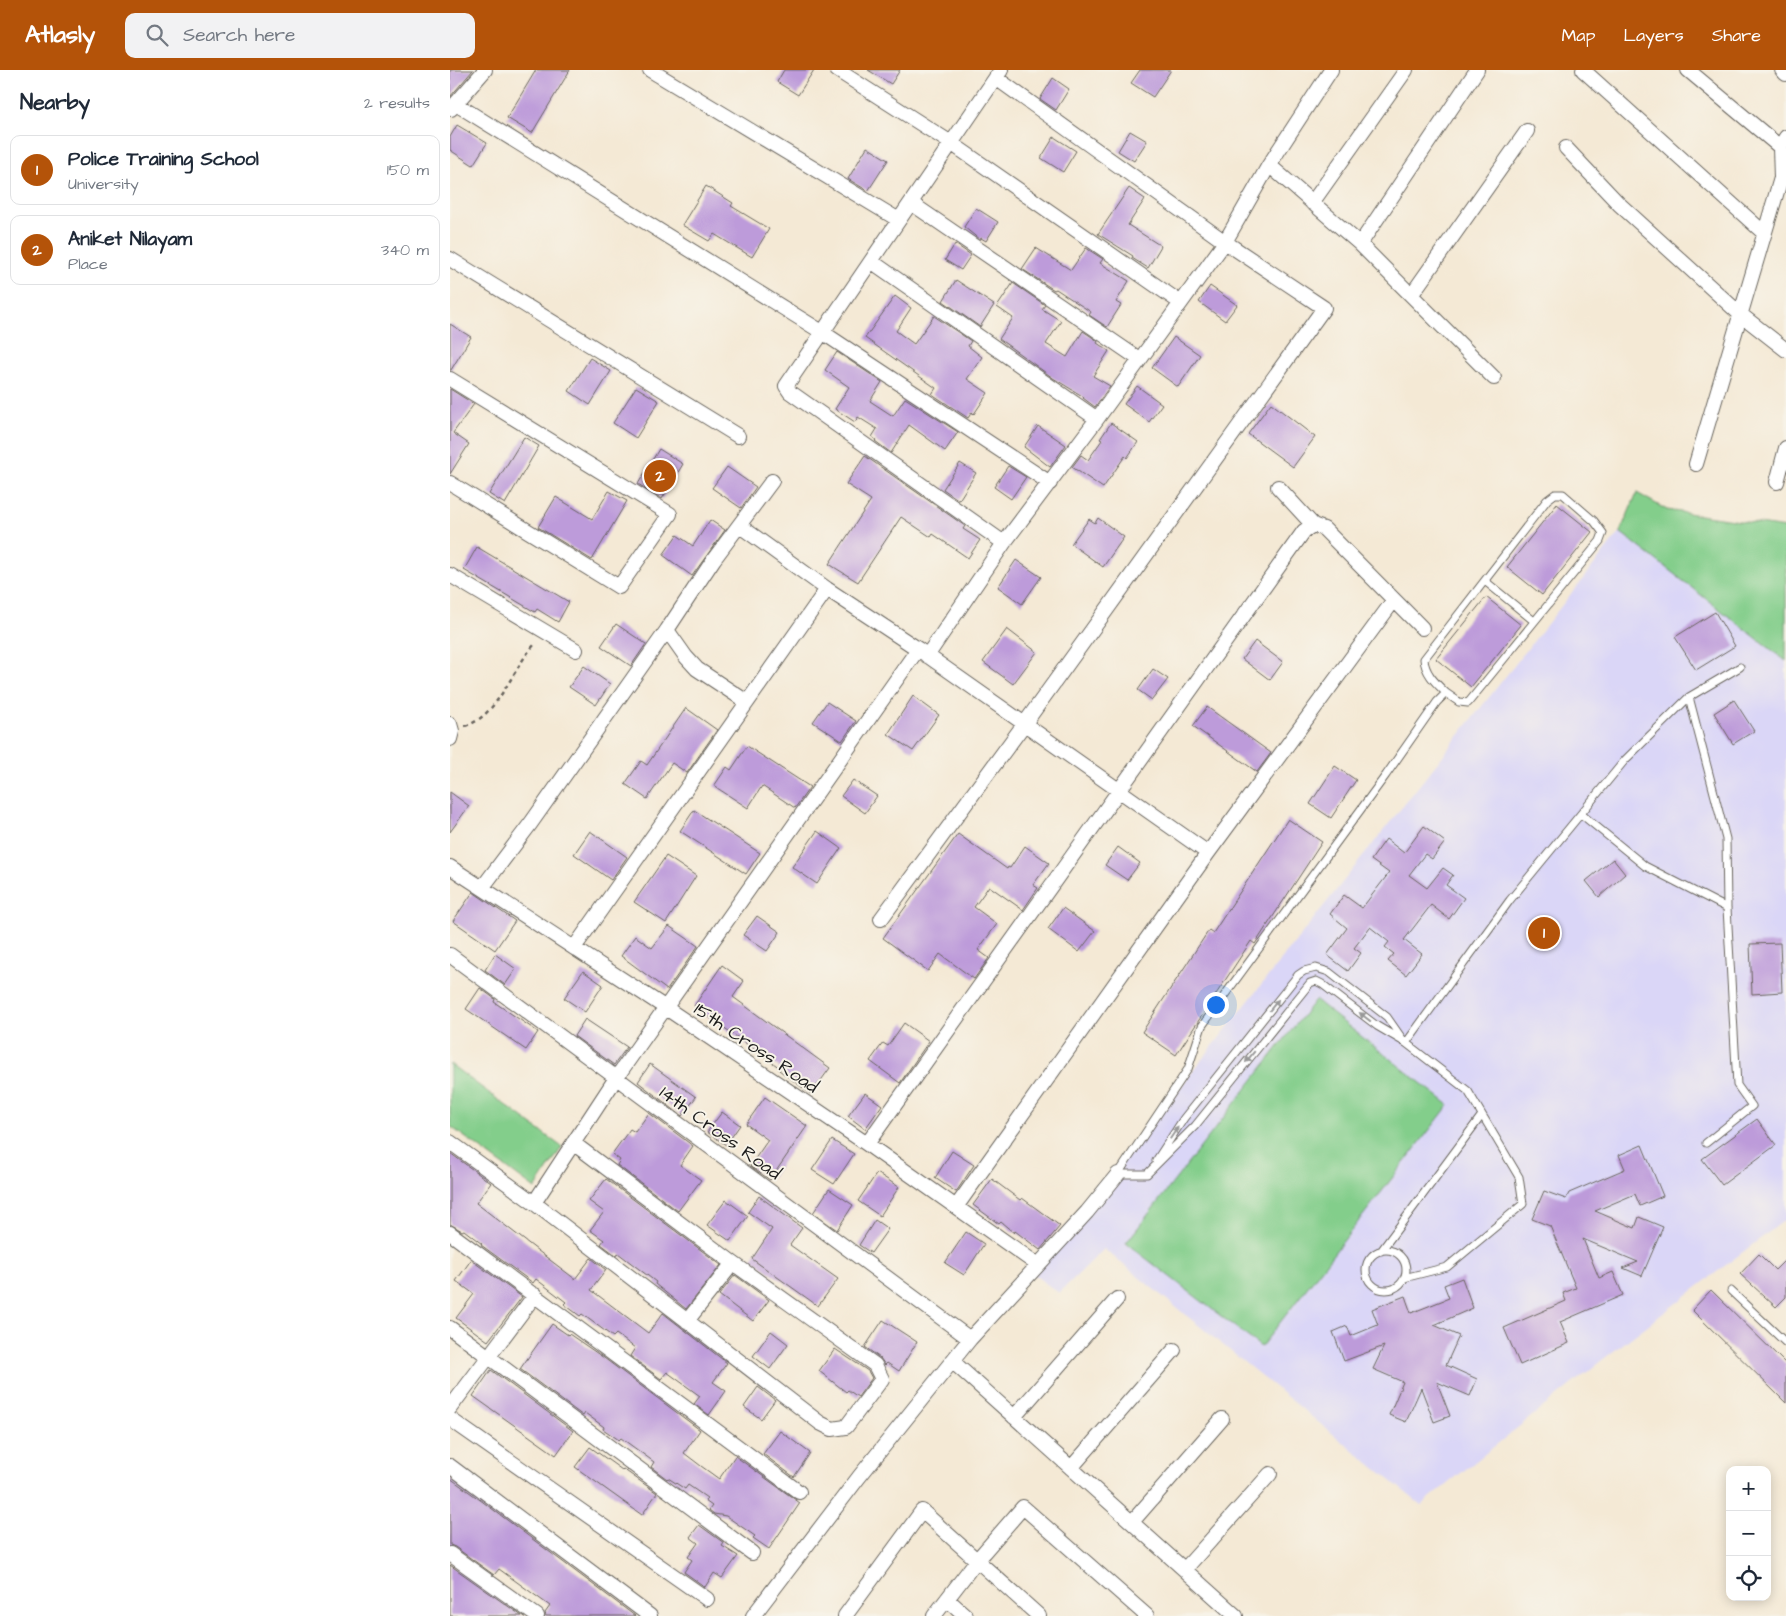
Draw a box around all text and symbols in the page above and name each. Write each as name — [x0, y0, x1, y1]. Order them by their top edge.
search box — [125, 13, 475, 58]
text: Atlasly — [25, 18, 95, 52]
icon: search — [143, 21, 171, 49]
text: Search here — [183, 22, 295, 49]
text: Map — [1561, 23, 1595, 48]
text: Layers — [1623, 23, 1684, 48]
text: Share — [1712, 23, 1761, 48]
text: Nearby — [20, 88, 90, 117]
text: 2 results — [364, 92, 430, 114]
text: Police Training School — [68, 146, 259, 173]
text: 1 — [36, 159, 38, 181]
text: 150 m — [387, 159, 429, 181]
text: University — [68, 173, 139, 195]
text: Aniket Nilayam — [68, 226, 192, 253]
text: 2 — [32, 239, 42, 261]
text: 340 m — [381, 239, 429, 261]
text: Place — [68, 253, 108, 275]
pin: 2 — [644, 457, 676, 495]
pin: 1 — [1528, 914, 1560, 952]
your location — [1203, 992, 1229, 1018]
street label: 15th Cross Road — [688, 996, 824, 1100]
one-way arrow — [1269, 999, 1280, 1012]
one-way arrow — [1358, 1012, 1372, 1022]
one-way arrow — [1245, 1050, 1256, 1063]
street label: 14th Cross Road — [654, 1080, 787, 1187]
one-way arrow — [1169, 1126, 1179, 1140]
map controls — [1726, 1466, 1771, 1601]
button: + — [1726, 1466, 1771, 1511]
button: − — [1726, 1511, 1771, 1556]
button: locate — [1726, 1556, 1771, 1601]

